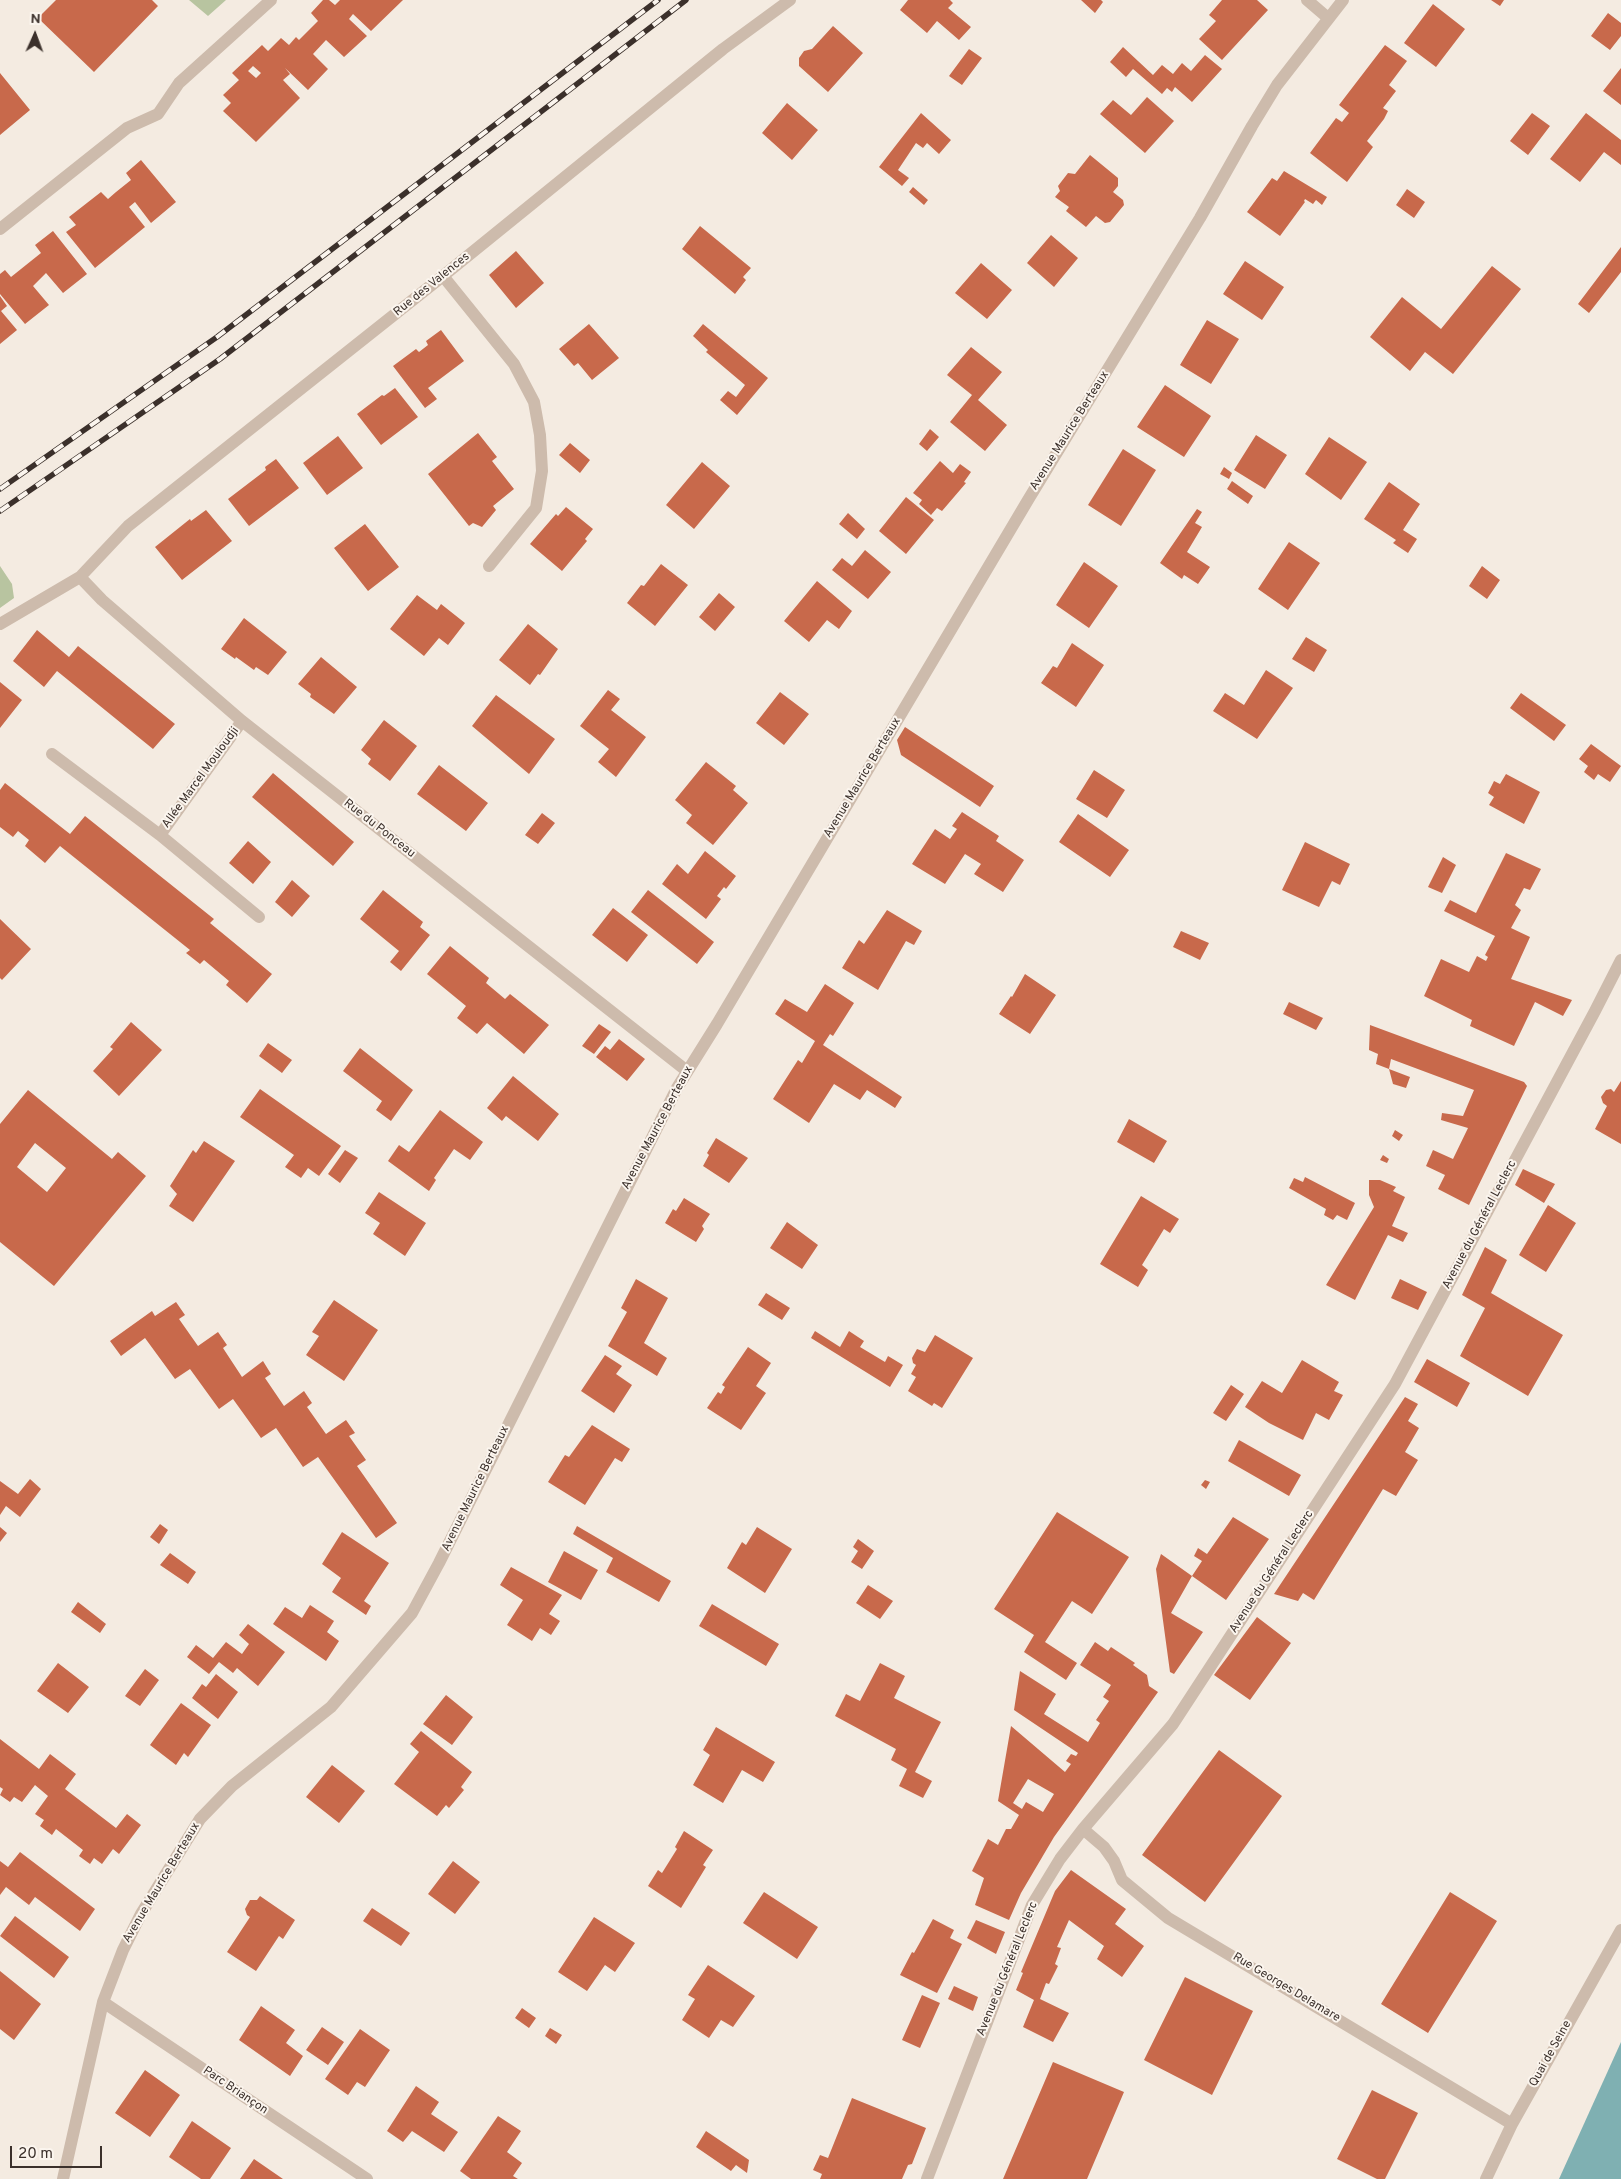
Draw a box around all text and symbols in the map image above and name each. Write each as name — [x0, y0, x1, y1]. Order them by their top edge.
north arrow — [10, 10, 60, 60]
text: N — [30, 11, 41, 28]
street label: Rue des Valences — [391, 250, 473, 320]
street label: Avenue Maurice Berteaux — [1027, 369, 1113, 493]
street label: Avenue Maurice Berteaux — [821, 715, 905, 841]
street label: Allée Marcel Mouloudji — [159, 725, 243, 831]
street label: Rue du Ponceau — [340, 797, 418, 861]
street label: Avenue Maurice Berteaux — [619, 1064, 697, 1192]
street label: Avenue du Général Leclerc — [1440, 1158, 1520, 1292]
street label: Avenue Maurice Berteaux — [439, 1424, 513, 1554]
street label: Avenue du Général Leclerc — [1227, 1508, 1317, 1636]
street label: Avenue Maurice Berteaux — [120, 1820, 204, 1946]
street label: Avenue du Général Leclerc — [974, 1900, 1042, 2038]
street label: Rue Georges Delamare — [1230, 1950, 1342, 2026]
street label: Quai de Seine — [1527, 2018, 1575, 2090]
street label: Parc Briançon — [200, 2064, 270, 2118]
scale bar — [12, 2136, 105, 2168]
text: 20 m — [18, 2145, 53, 2164]

